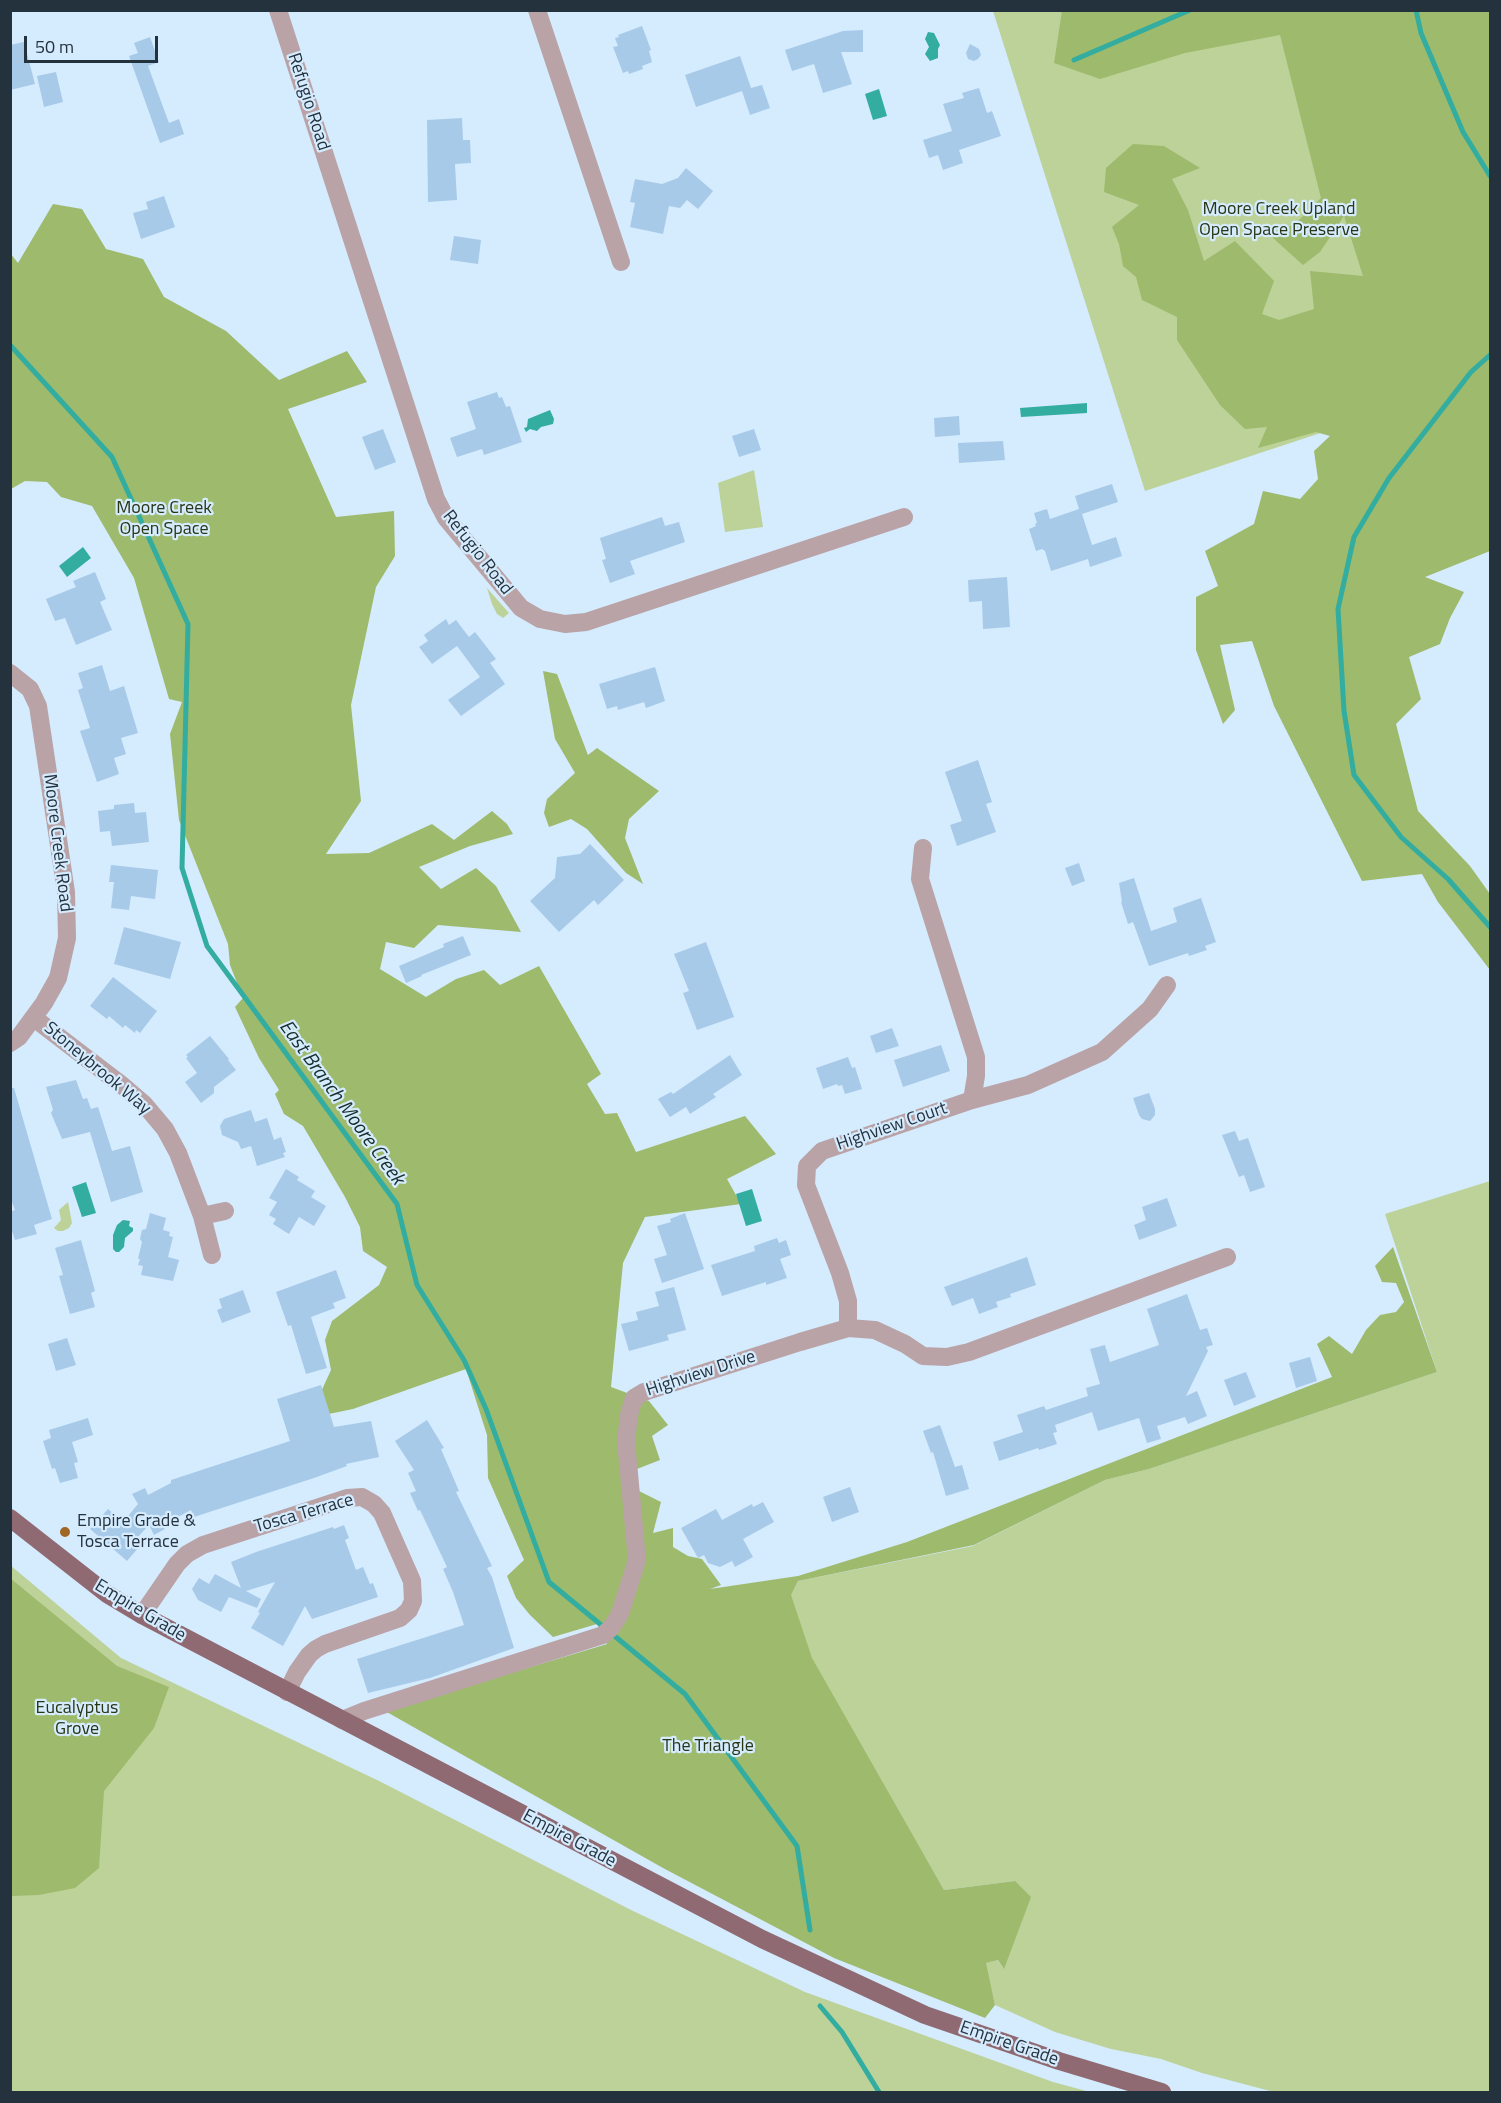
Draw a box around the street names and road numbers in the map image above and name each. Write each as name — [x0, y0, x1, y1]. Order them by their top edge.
street label: Refugio Road — [282, 51, 334, 153]
street label: Refugio Road — [437, 506, 517, 600]
street label: Moore Creek Road — [38, 773, 76, 913]
street label: Stoneybrook Way — [39, 1018, 155, 1120]
street label: Highview Court — [834, 1098, 950, 1156]
street label: Highview Drive — [644, 1346, 758, 1402]
street label: Tosca Terrace — [252, 1490, 356, 1538]
street label: Empire Grade — [91, 1575, 189, 1647]
street label: Empire Grade — [519, 1805, 619, 1873]
street label: Empire Grade — [957, 2017, 1061, 2071]

